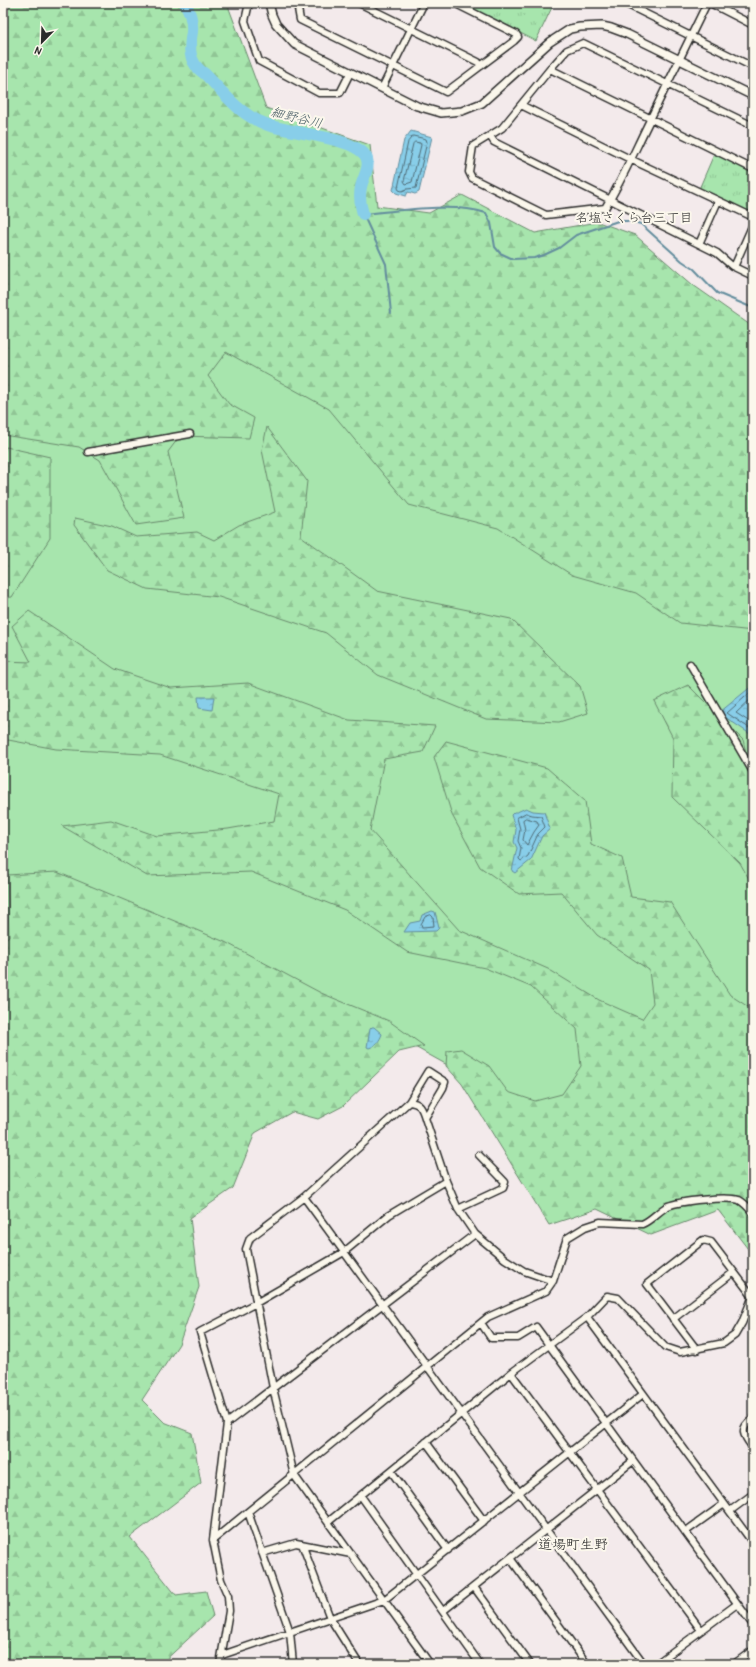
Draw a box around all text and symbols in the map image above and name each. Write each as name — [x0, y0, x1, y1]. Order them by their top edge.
north arrow — [22, 22, 62, 62]
text: N — [33, 44, 44, 59]
water label: 細野谷川 — [270, 102, 324, 132]
district label: 名塩さくら台三丁目 — [575, 208, 693, 226]
district label: 道場町生野 — [538, 1534, 608, 1553]

